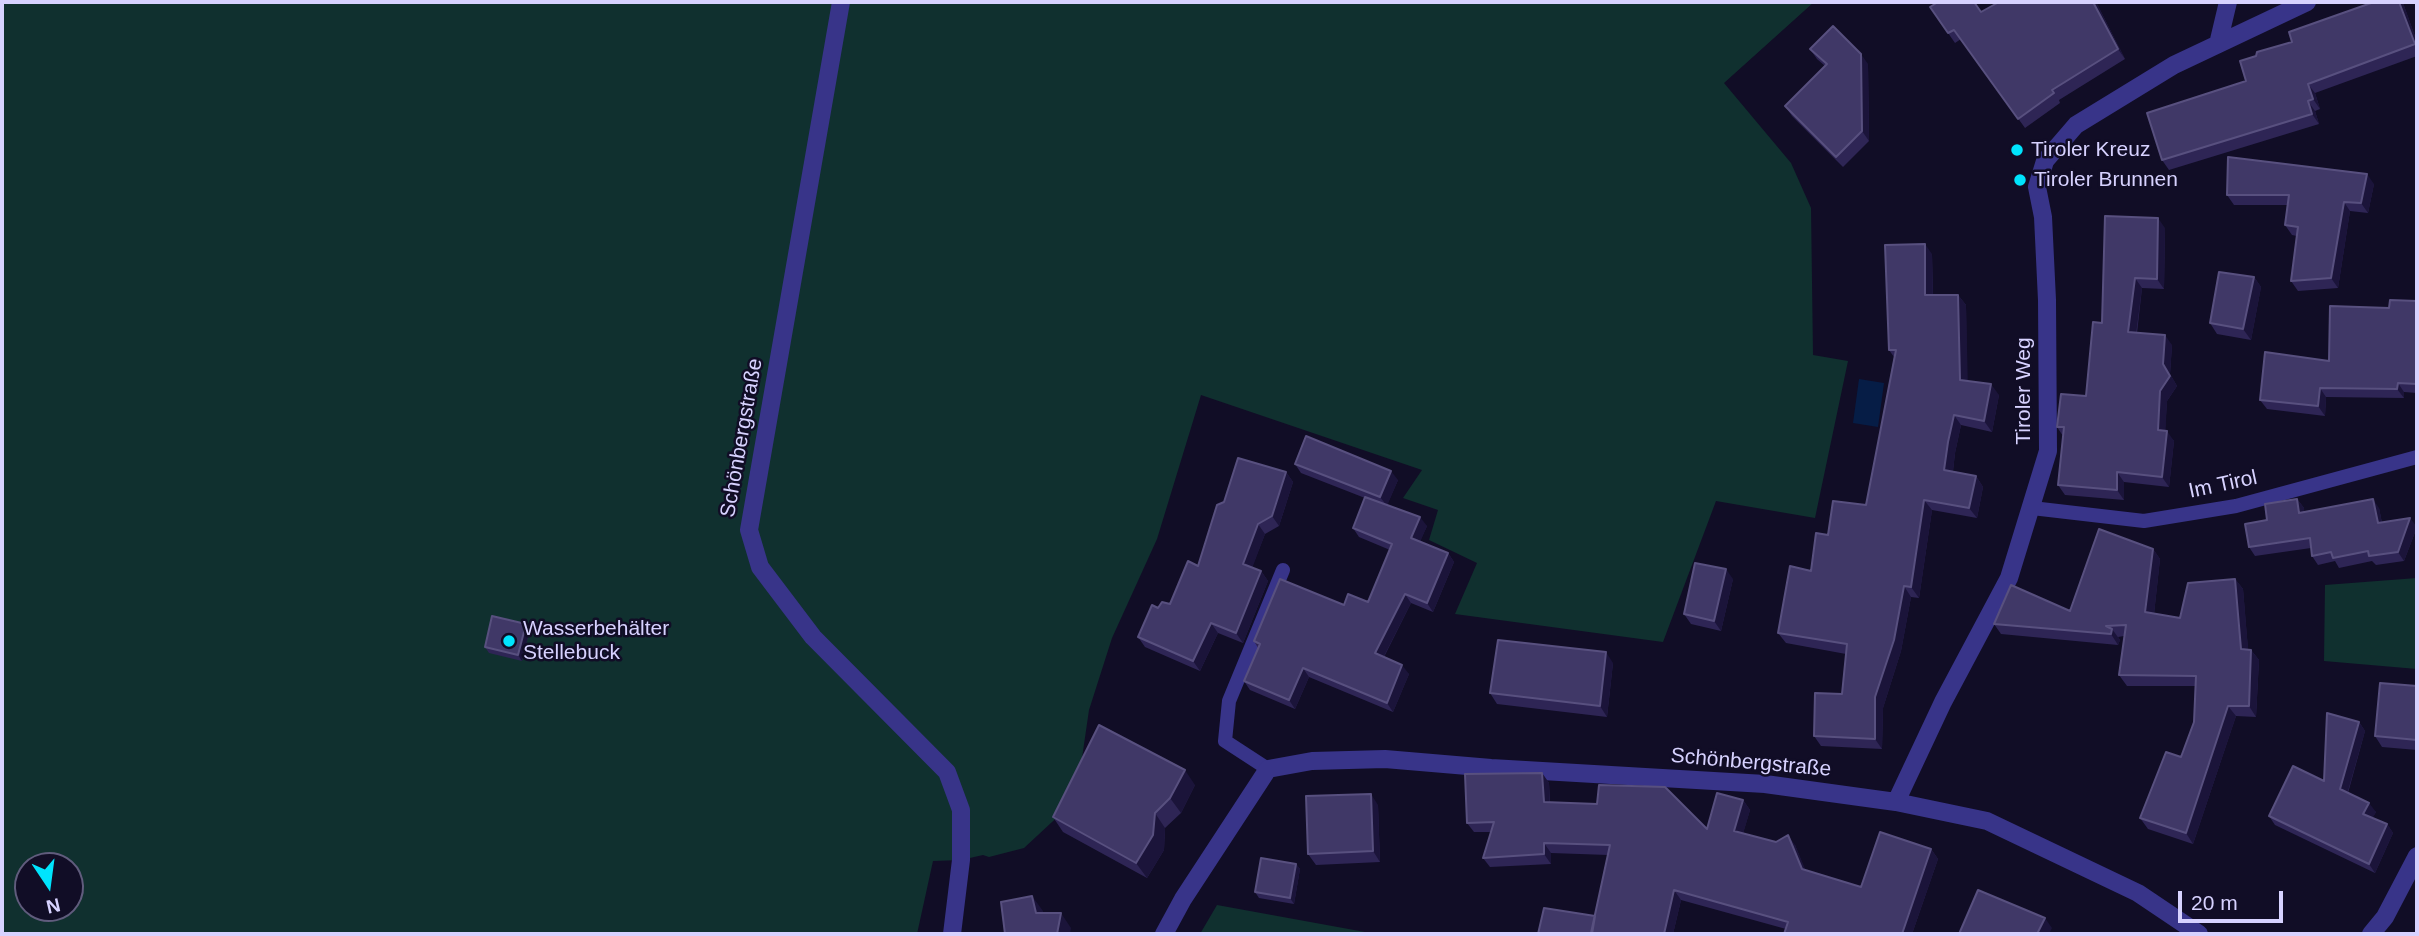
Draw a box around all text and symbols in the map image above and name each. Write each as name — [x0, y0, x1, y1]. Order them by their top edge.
place label: Tiroler Kreuz — [2031, 137, 2150, 163]
marker: Tiroler Kreuz — [2009, 142, 2025, 158]
place label: Tiroler Brunnen — [2034, 167, 2178, 193]
marker: Tiroler Brunnen — [2012, 172, 2028, 188]
street label: Tiroler Weg — [2011, 337, 2037, 445]
street label: Schönbergstraße — [716, 356, 768, 520]
street label: Im Tirol — [2187, 465, 2259, 505]
place label: Wasserbehälter Stellebuck — [523, 616, 669, 666]
marker: Wasserbehälter Stellebuck — [501, 633, 517, 649]
street label: Schönbergstraße — [1670, 743, 1832, 783]
north arrow — [14, 852, 84, 922]
scale bar — [2181, 876, 2286, 920]
text: 20 m — [2191, 891, 2238, 914]
text: N — [44, 894, 62, 918]

